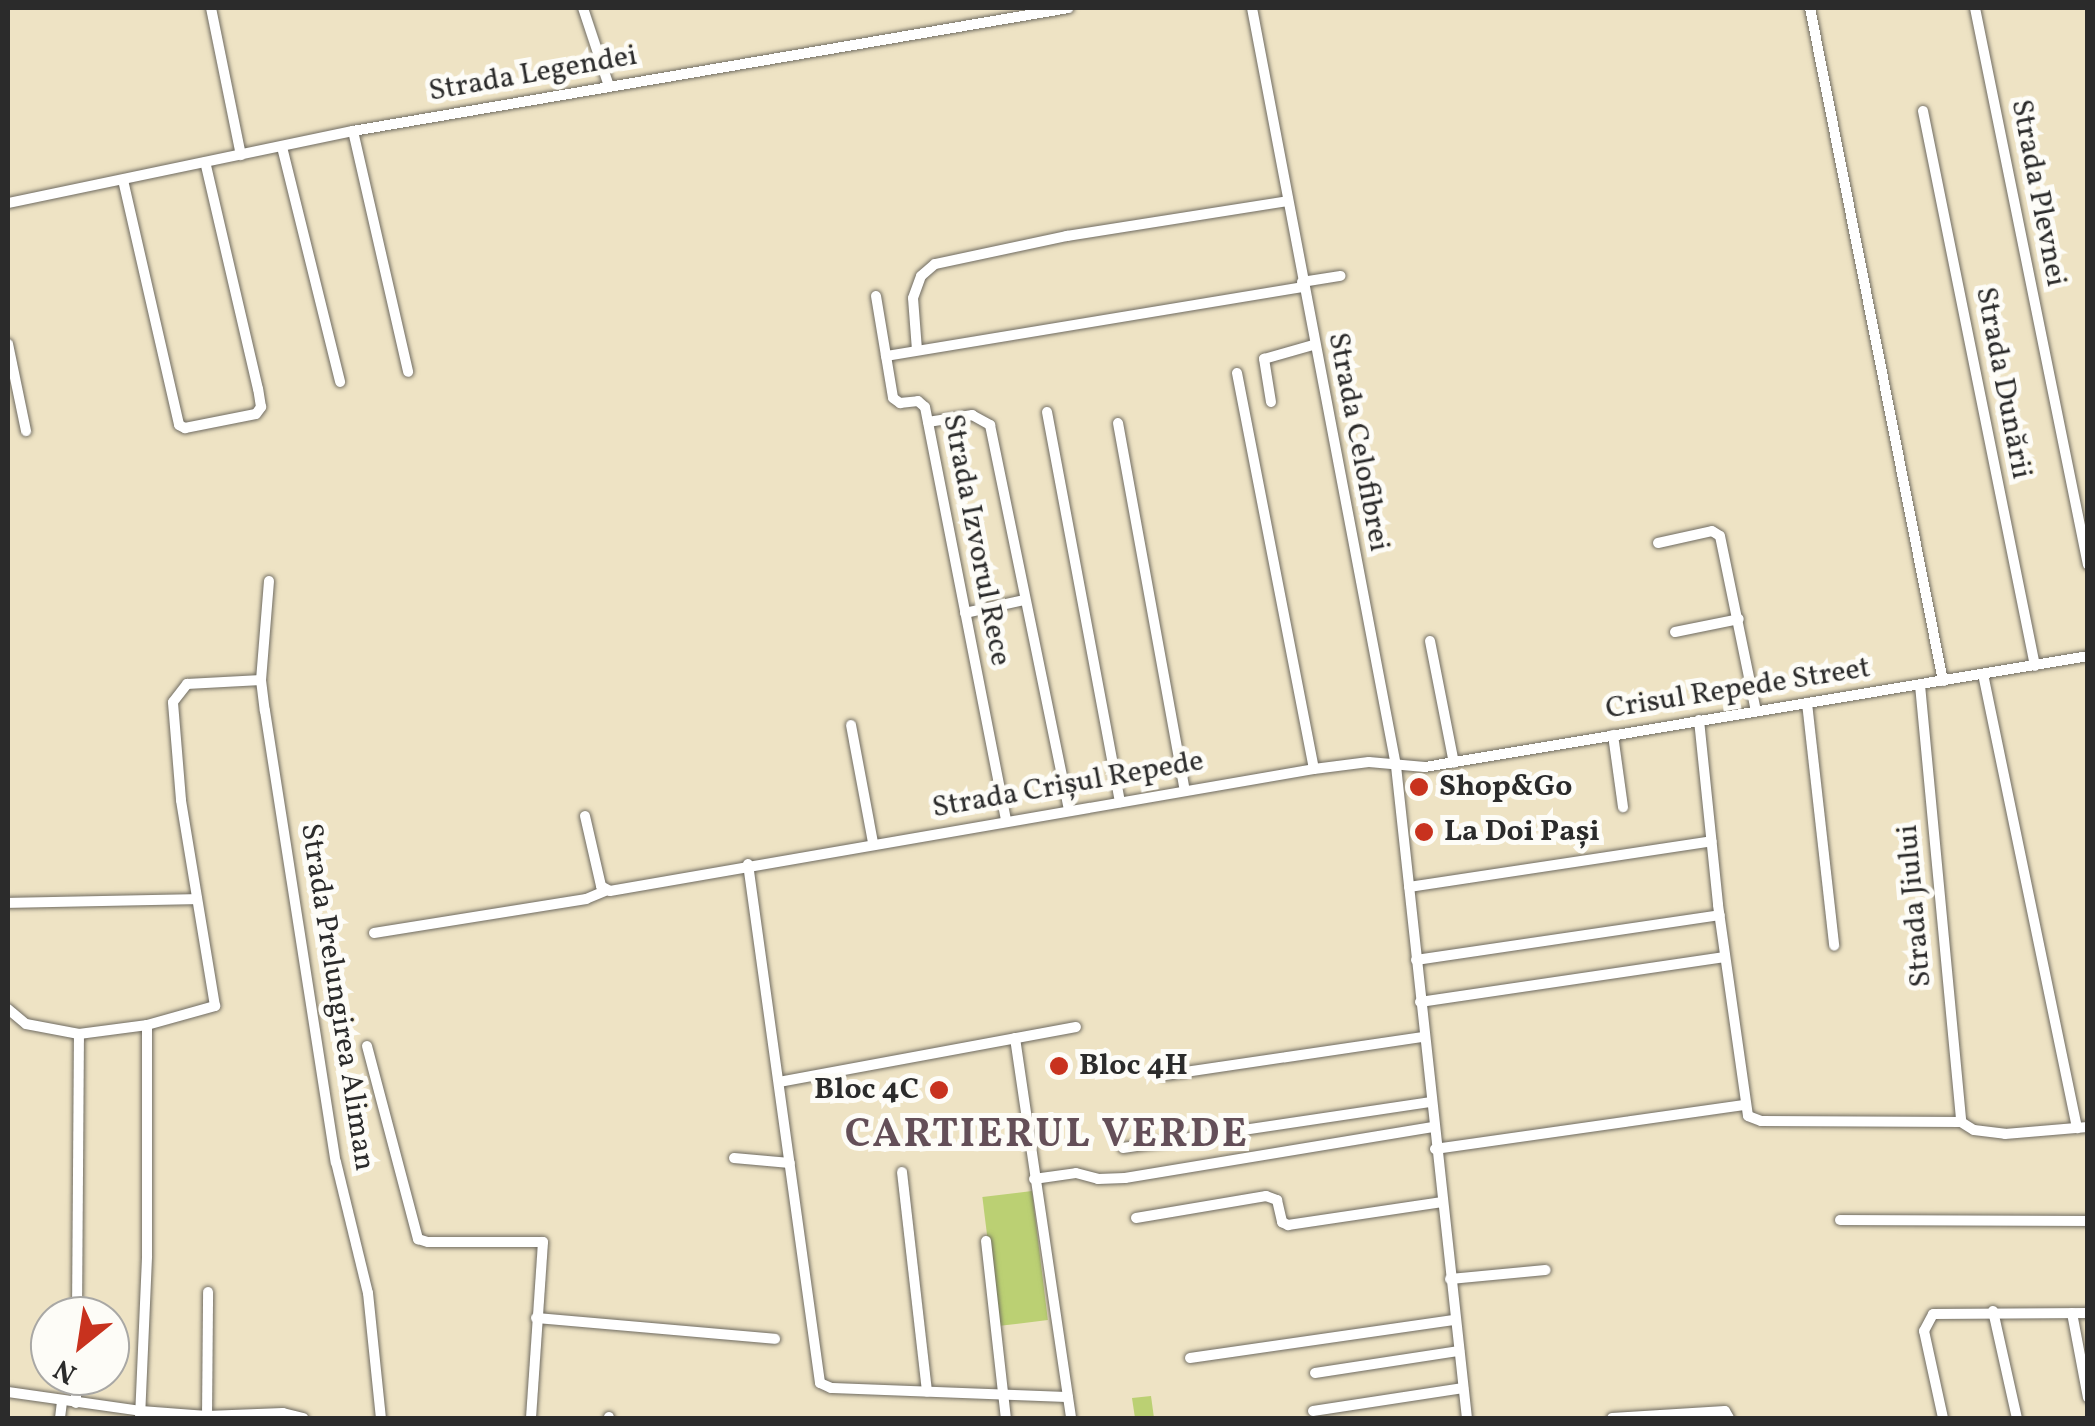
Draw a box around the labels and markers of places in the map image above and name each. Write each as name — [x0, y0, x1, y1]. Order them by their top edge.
place label: Shop&Go — [1439, 769, 1572, 805]
marker: Shop&Go — [1408, 776, 1430, 798]
place label: La Doi Pași — [1444, 814, 1600, 850]
marker: La Doi Pași — [1413, 821, 1435, 843]
place label: Bloc 4H — [1079, 1048, 1188, 1084]
marker: Bloc 4H — [1048, 1055, 1070, 1077]
place label: Bloc 4C — [814, 1072, 919, 1108]
marker: Bloc 4C — [928, 1079, 950, 1101]

